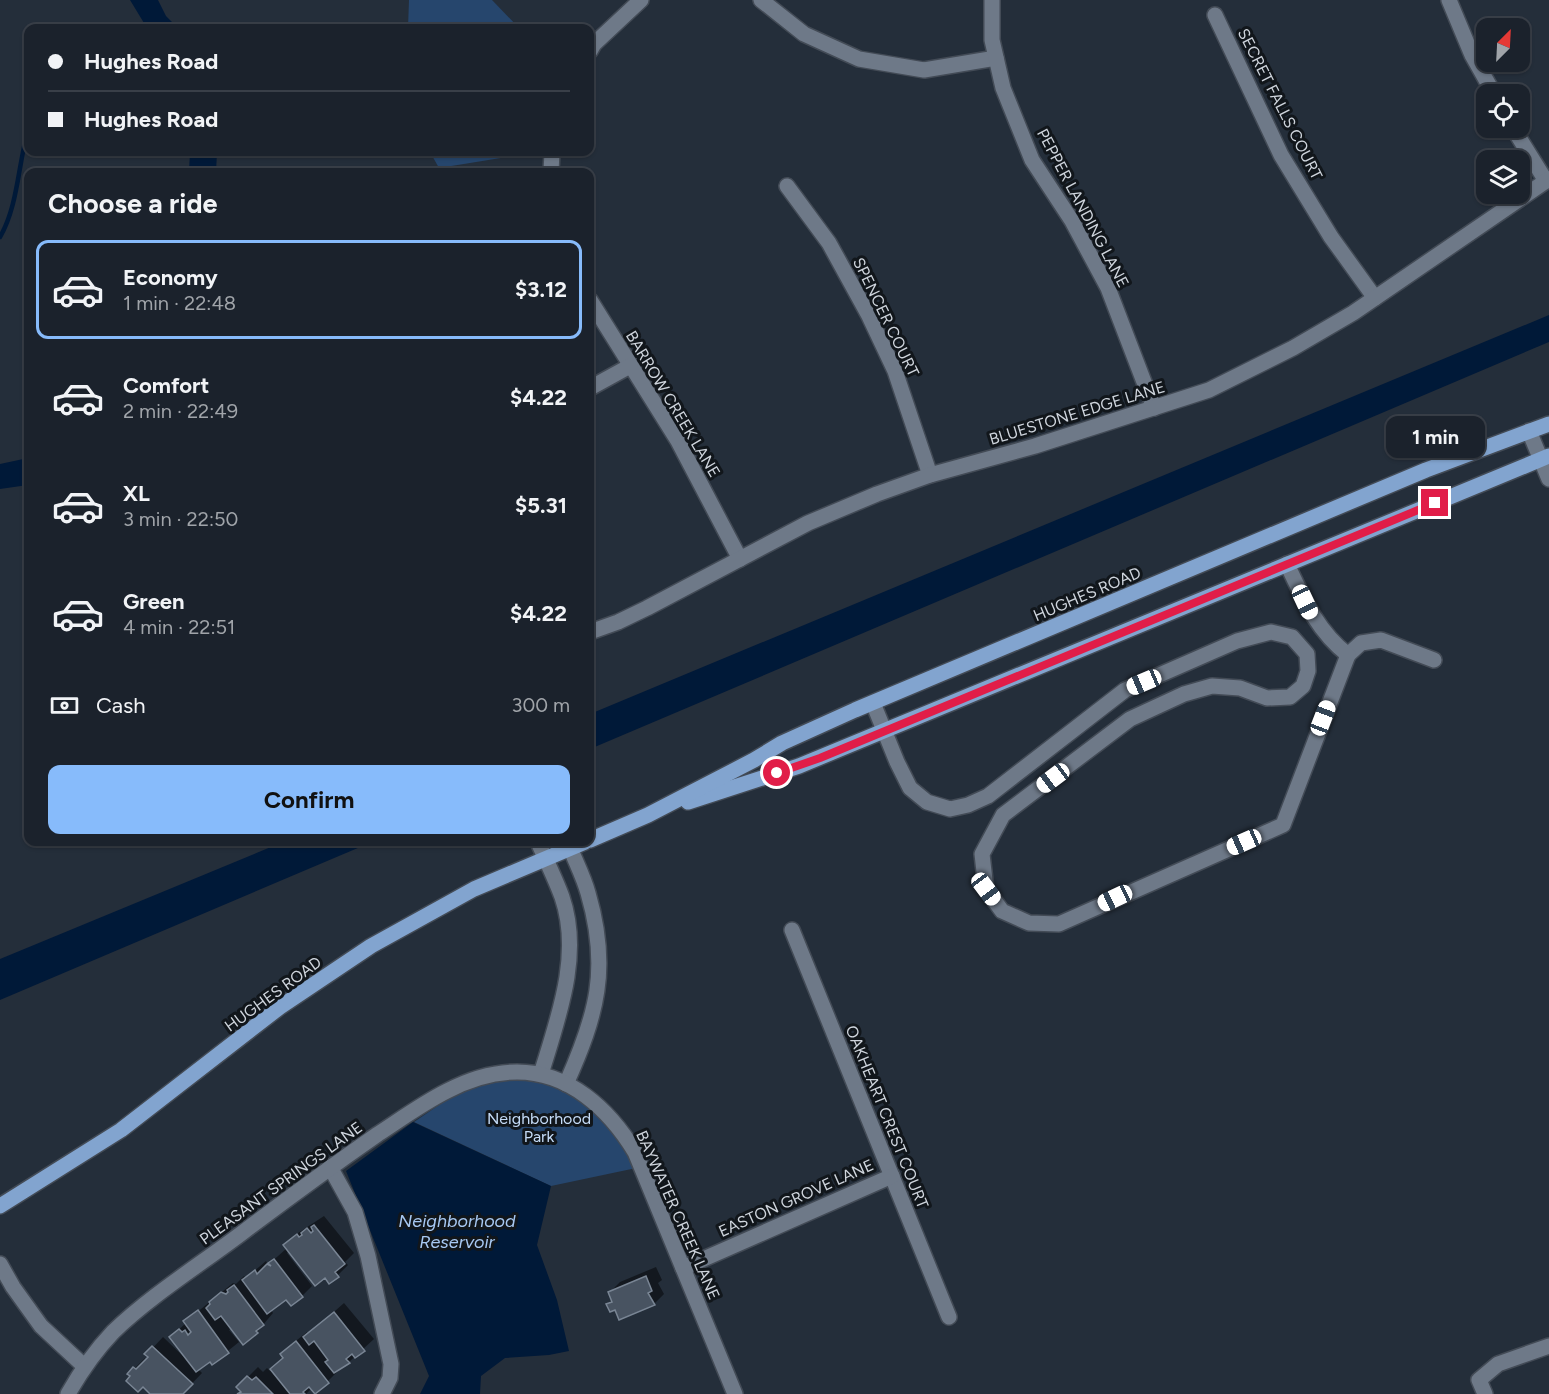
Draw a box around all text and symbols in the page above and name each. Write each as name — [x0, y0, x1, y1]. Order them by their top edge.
north arrow — [1476, 18, 1530, 72]
map controls — [1476, 18, 1530, 204]
street label: SECRET FALLS COURT — [1234, 25, 1326, 183]
text: Hughes Road — [84, 48, 218, 75]
button: locate — [1476, 84, 1530, 138]
text: Hughes Road — [84, 106, 218, 133]
street label: PEPPER LANDING LANE — [1033, 125, 1133, 291]
button: layers — [1476, 150, 1530, 204]
text: Choose a ride — [48, 187, 217, 220]
street label: SPENCER COURT — [849, 254, 923, 380]
icon: car — [51, 263, 105, 317]
text: Economy — [123, 264, 218, 291]
text: $3.12 — [515, 276, 567, 303]
text: 1 min · 22:48 — [123, 291, 236, 315]
street label: BARROW CREEK LANE — [622, 327, 724, 481]
icon: car — [51, 371, 105, 425]
text: Comfort — [123, 372, 209, 399]
street label: BLUESTONE EDGE LANE — [987, 377, 1167, 449]
text: $4.22 — [510, 384, 567, 411]
text: 2 min · 22:49 — [123, 399, 238, 423]
callout: 1 min — [1386, 416, 1484, 458]
text: 1 min — [1412, 425, 1459, 449]
icon: car — [51, 479, 105, 533]
text: XL — [123, 480, 150, 507]
route end — [1421, 489, 1448, 516]
text: $5.31 — [515, 492, 567, 519]
text: 3 min · 22:50 — [123, 507, 238, 531]
street label: HUGHES ROAD — [1030, 563, 1144, 625]
car — [1289, 582, 1321, 622]
icon: car — [51, 587, 105, 641]
text: Green — [123, 588, 185, 615]
text: $4.22 — [510, 600, 567, 627]
text: 4 min · 22:51 — [123, 615, 235, 639]
car — [1124, 667, 1164, 697]
icon: cash — [48, 689, 81, 722]
text: Cash — [96, 692, 146, 719]
text: 300 m — [512, 693, 570, 717]
car — [1308, 698, 1338, 738]
route start — [763, 759, 790, 786]
car — [1033, 760, 1073, 796]
button: Confirm — [48, 765, 570, 834]
car — [1224, 826, 1264, 858]
car — [968, 869, 1004, 909]
car — [1095, 882, 1135, 914]
street label: HUGHES ROAD — [221, 953, 325, 1035]
street label: OAKHEART CREST COURT — [842, 1023, 933, 1211]
park label: Neighborhood Park — [487, 1109, 591, 1146]
street label: PLEASANT SPRINGS LANE — [196, 1118, 366, 1248]
street label: BAYWATER CREEK LANE — [632, 1128, 724, 1302]
street label: EASTON GROVE LANE — [716, 1155, 876, 1241]
water label: Neighborhood Reservoir — [398, 1210, 516, 1253]

